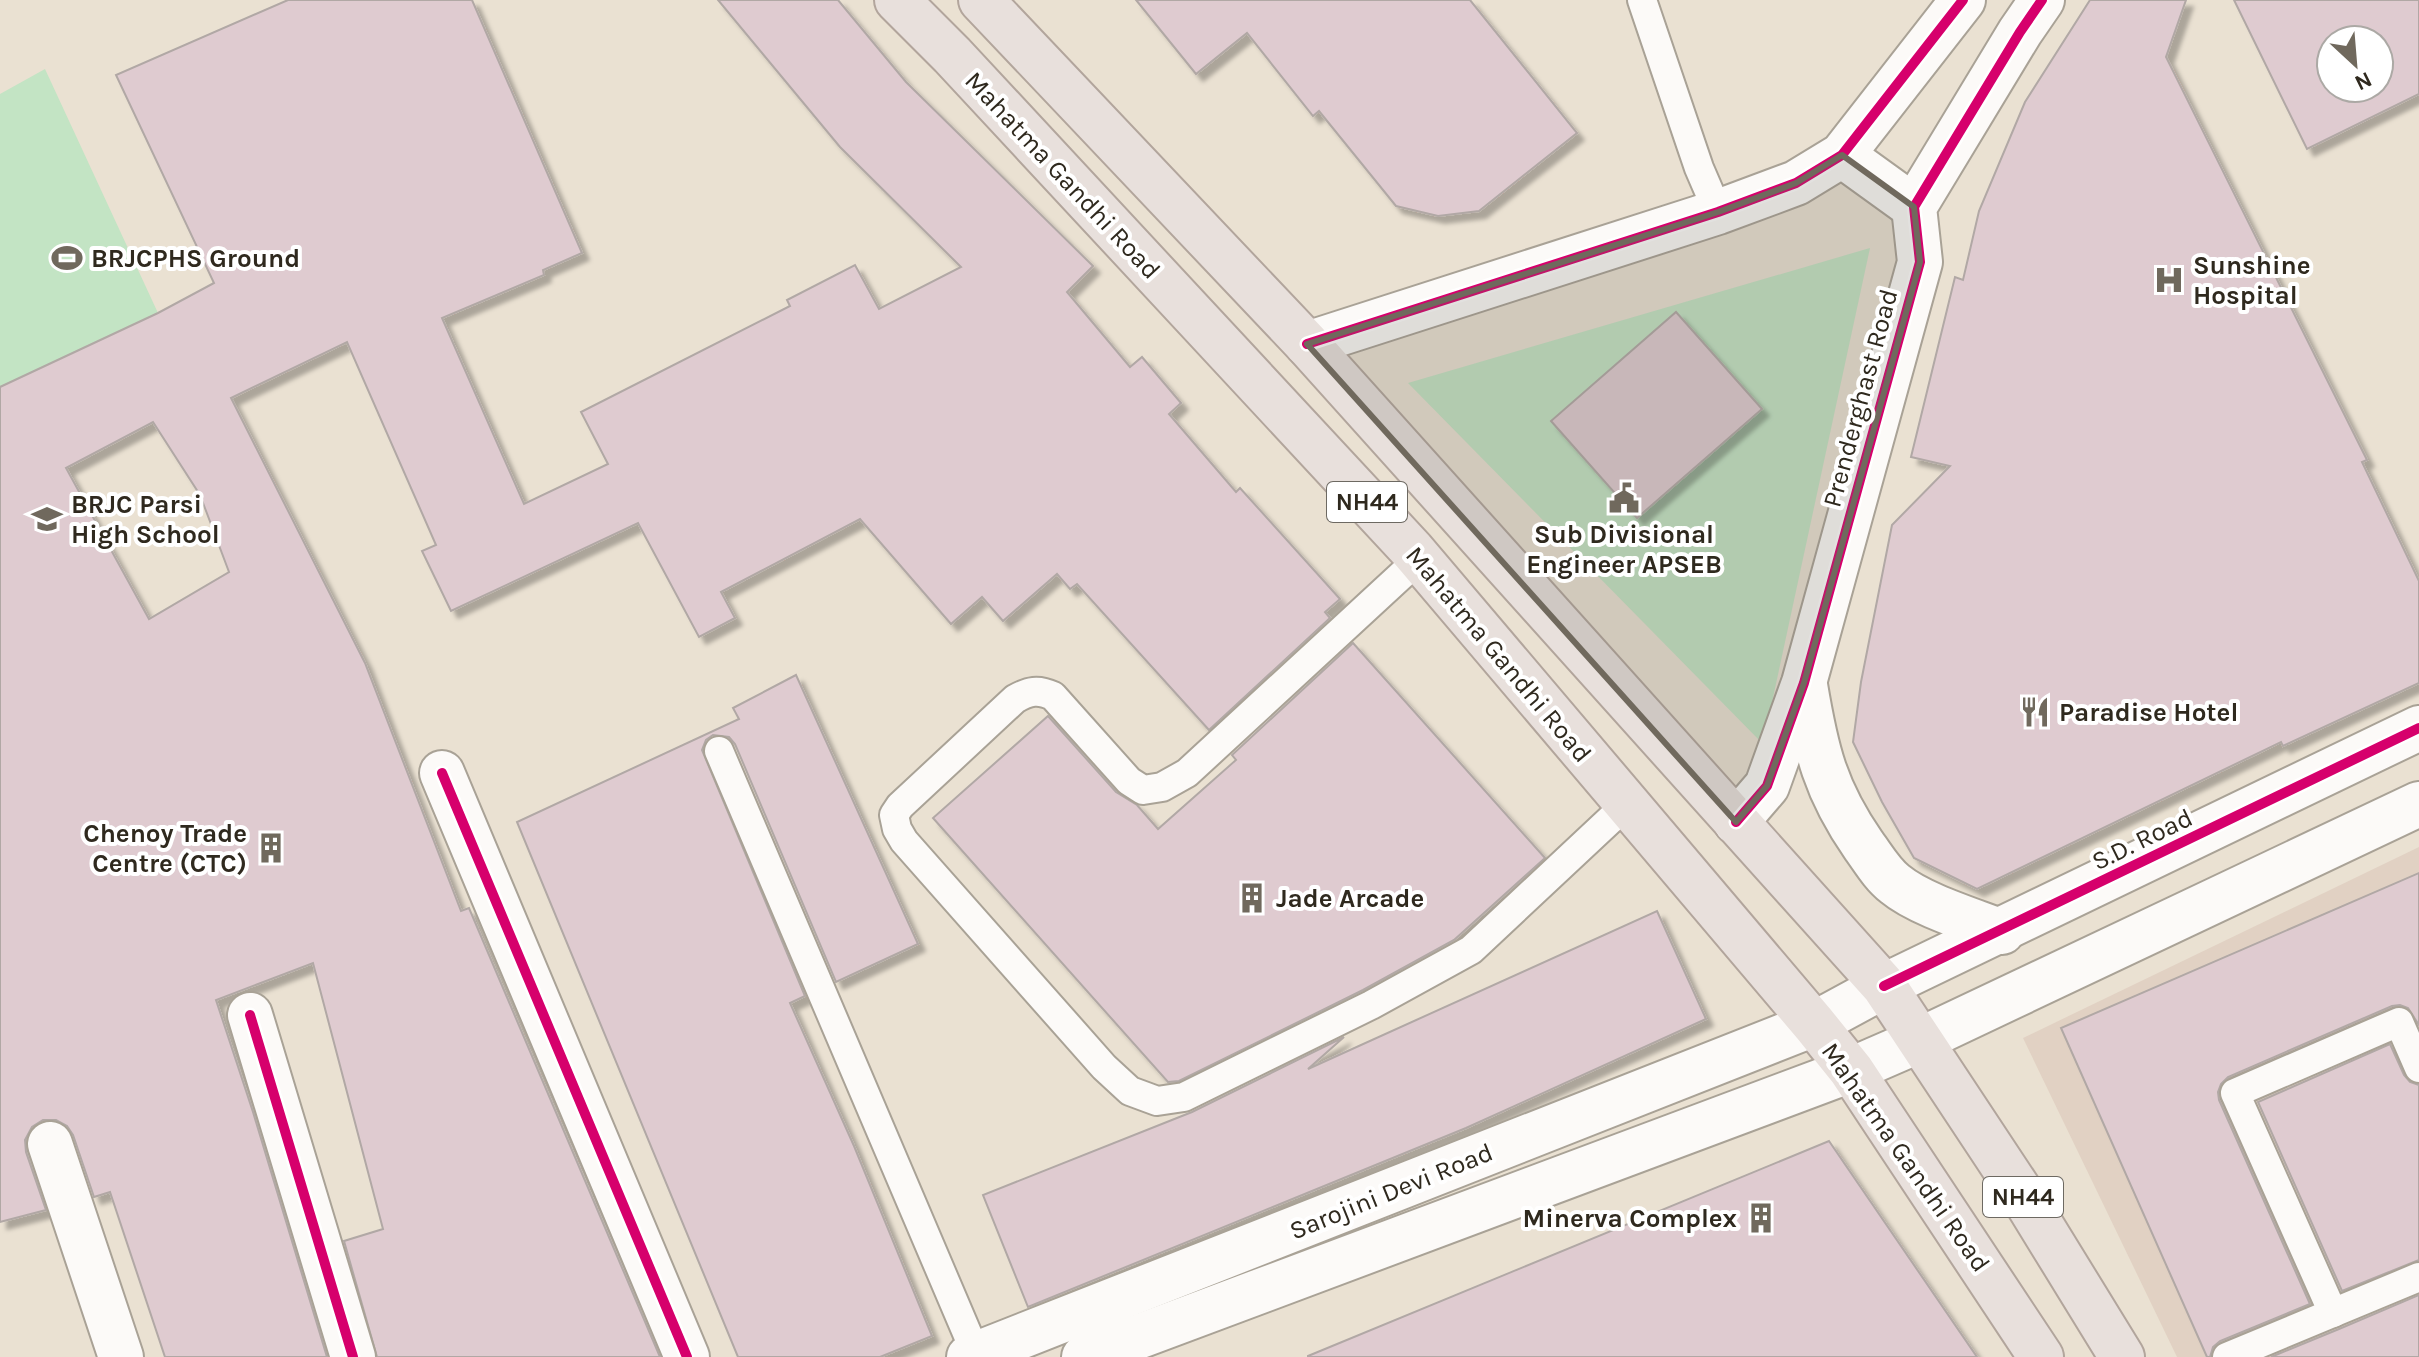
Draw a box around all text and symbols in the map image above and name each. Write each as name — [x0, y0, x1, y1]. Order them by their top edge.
north arrow — [2315, 24, 2395, 104]
street label: Mahatma Gandhi Road — [958, 65, 1167, 286]
text: N — [2351, 66, 2376, 96]
sports icon: BRJCPHS Ground — [50, 241, 84, 275]
place label: BRJCPHS Ground — [91, 243, 300, 274]
place label: Sunshine Hospital — [2193, 250, 2311, 311]
hospital icon: Sunshine Hospital — [2152, 263, 2186, 297]
street label: Prenderghast Road — [1816, 286, 1905, 511]
public building icon: Sub Divisional Engineer APSEB — [1607, 481, 1641, 515]
road number: NH44 — [1327, 482, 1407, 522]
place label: BRJC Parsi High School — [71, 489, 220, 550]
school or university icon: BRJC Parsi High School — [30, 502, 64, 536]
place label: Sub Divisional Engineer APSEB — [1526, 519, 1722, 580]
street label: Mahatma Gandhi Road — [1399, 540, 1598, 769]
restaurant icon: Paradise Hotel — [2018, 695, 2052, 729]
place label: Paradise Hotel — [2059, 697, 2238, 728]
street label: S.D. Road — [2087, 802, 2198, 877]
place label: Chenoy Trade Centre (CTC) — [83, 818, 247, 879]
building icon: Chenoy Trade Centre (CTC) — [254, 831, 288, 865]
building icon: Jade Arcade — [1235, 881, 1269, 915]
place label: Jade Arcade — [1276, 883, 1424, 914]
street label: Mahatma Gandhi Road — [1815, 1037, 1996, 1278]
street label: Sarojini Devi Road — [1285, 1137, 1497, 1246]
road number: NH44 — [1983, 1177, 2063, 1217]
building icon: Minerva Complex — [1744, 1201, 1778, 1235]
place label: Minerva Complex — [1522, 1203, 1737, 1234]

